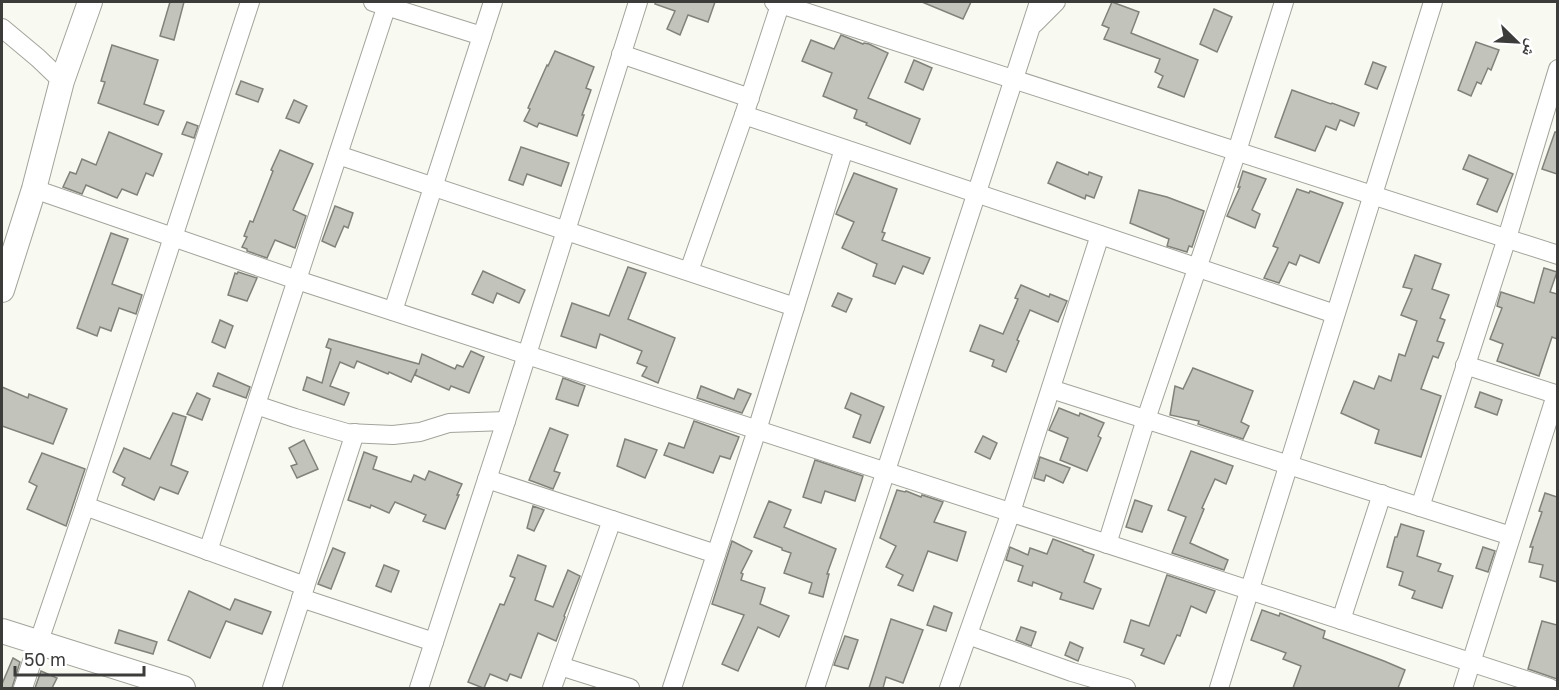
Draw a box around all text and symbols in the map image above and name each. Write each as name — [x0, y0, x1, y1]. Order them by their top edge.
north arrow — [1487, 12, 1547, 72]
text: ش — [1518, 36, 1543, 60]
scale bar — [15, 639, 144, 677]
text: 50 m — [24, 648, 66, 670]

